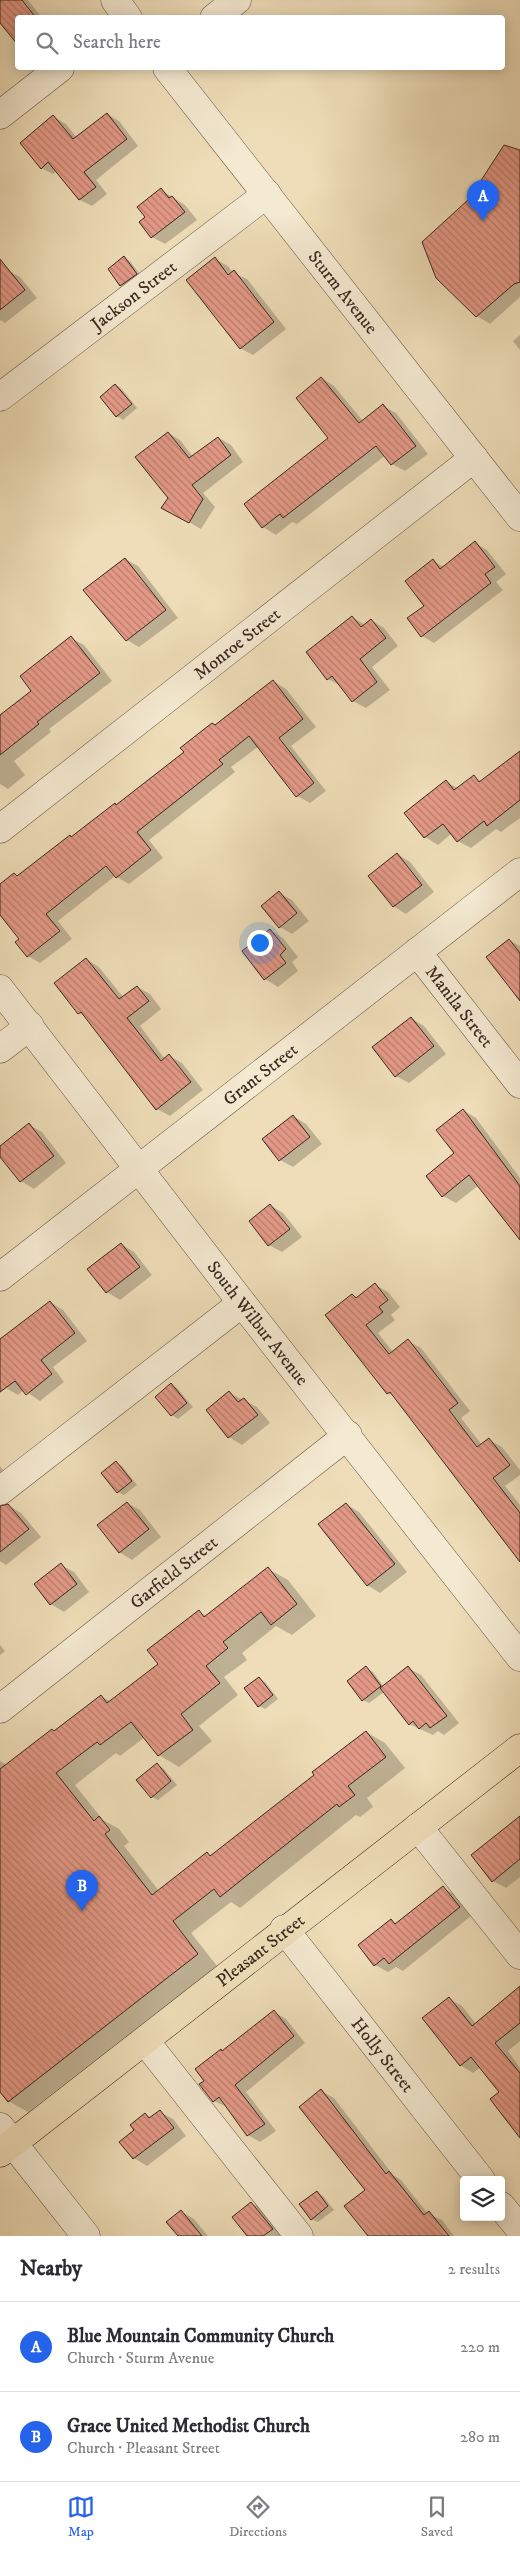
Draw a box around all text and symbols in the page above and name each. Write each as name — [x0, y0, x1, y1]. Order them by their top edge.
search box — [15, 15, 505, 70]
icon: search — [33, 29, 61, 57]
text: Search here — [73, 31, 161, 54]
pin: A — [467, 180, 499, 221]
street label: Sturm Avenue — [303, 247, 382, 339]
street label: Jackson Street — [86, 256, 182, 337]
street label: Monroe Street — [190, 603, 285, 685]
your location — [247, 930, 273, 956]
street label: Manila Street — [420, 962, 498, 1052]
street label: Grant Street — [219, 1039, 303, 1111]
street label: South Wilbur Avenue — [202, 1257, 313, 1390]
street label: Garfield Street — [126, 1532, 223, 1614]
pin: B — [66, 1870, 98, 1911]
street label: Pleasant Street — [212, 1910, 310, 1992]
street label: Holly Street — [346, 2014, 418, 2098]
map controls — [460, 2176, 505, 2221]
button: layers — [460, 2176, 505, 2221]
text: Nearby — [20, 2256, 82, 2282]
text: 2 results — [448, 2259, 500, 2279]
text: Blue Mountain Community Church — [67, 2325, 334, 2348]
text: A — [31, 2337, 41, 2357]
text: 220 m — [460, 2337, 500, 2357]
text: Church · Sturm Avenue — [67, 2348, 214, 2368]
text: Grace United Methodist Church — [67, 2415, 310, 2438]
text: B — [31, 2427, 41, 2447]
text: 280 m — [460, 2427, 500, 2447]
text: Church · Pleasant Street — [67, 2438, 220, 2458]
tab: Map — [67, 2493, 95, 2541]
tab: Directions — [229, 2493, 287, 2541]
tab: Saved — [421, 2493, 453, 2541]

